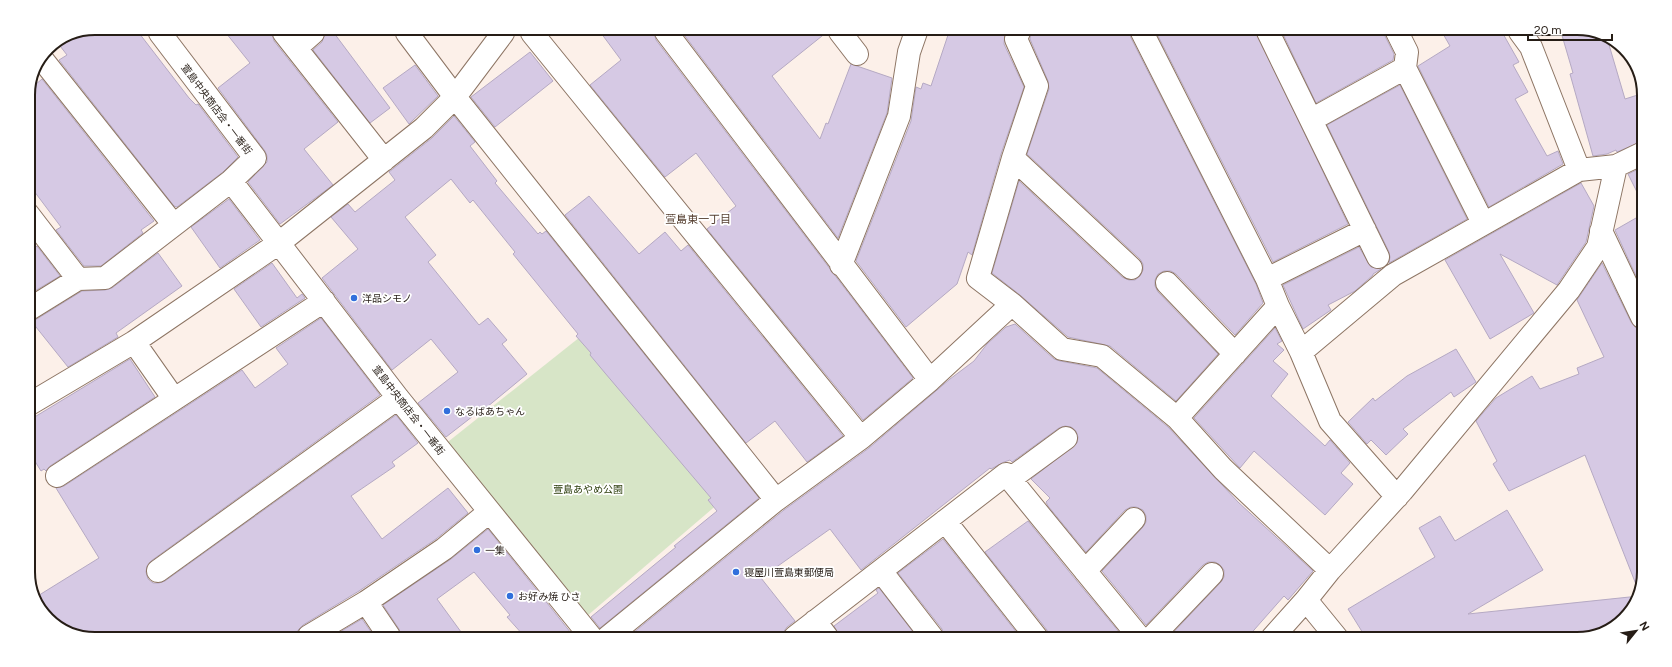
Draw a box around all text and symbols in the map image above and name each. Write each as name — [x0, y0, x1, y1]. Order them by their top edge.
scale bar — [1528, 16, 1612, 42]
text: 20 m — [1534, 23, 1562, 37]
street label: 萱島中央商店会・一番街 — [178, 61, 255, 157]
district label: 萱島東一丁目 — [665, 213, 731, 226]
place label: 洋品シモノ — [362, 292, 412, 305]
marker: 洋品シモノ — [349, 293, 359, 303]
street label: 萱島中央商店会・一番街 — [370, 363, 448, 458]
place label: なるばあちゃん — [455, 405, 525, 418]
marker: なるばあちゃん — [442, 406, 452, 416]
park label: 萱島あやめ公園 — [553, 483, 623, 496]
place label: 一集 — [485, 544, 505, 557]
marker: 一集 — [472, 545, 482, 555]
place label: 寝屋川萱島東郵便局 — [744, 566, 834, 579]
marker: 寝屋川萱島東郵便局 — [731, 567, 741, 577]
place label: お好み焼 ひさ — [518, 590, 580, 603]
marker: お好み焼 ひさ — [505, 591, 515, 601]
north arrow — [1616, 611, 1656, 651]
text: N — [1636, 619, 1652, 633]

